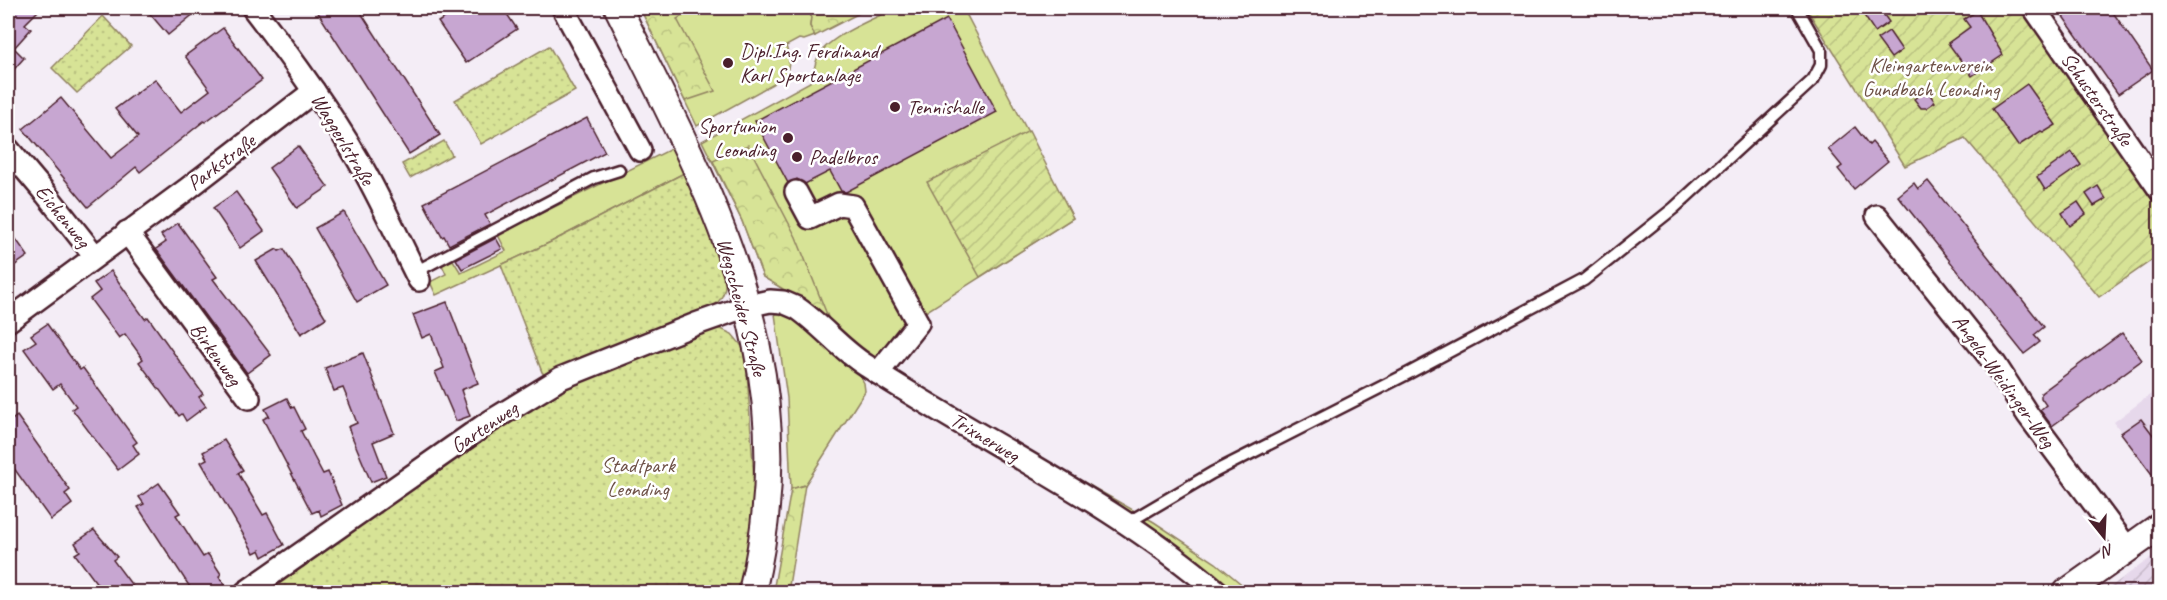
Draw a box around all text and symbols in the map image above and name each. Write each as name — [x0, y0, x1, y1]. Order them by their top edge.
place label: Dipl.Ing. Ferdinand Karl Sportanlage — [740, 38, 882, 88]
street label: Schusterstraße — [2055, 47, 2140, 153]
park label: Kleingartenverein Gundbach Leonding — [1862, 52, 2001, 102]
marker: Dipl.Ing. Ferdinand Karl Sportanlage — [721, 56, 735, 70]
street label: Waggerlstraße — [305, 88, 382, 192]
place label: Tennishalle — [907, 94, 986, 120]
marker: Tennishalle — [888, 100, 902, 114]
place label: Sportunion Leonding — [698, 113, 778, 163]
street label: Parkstraße — [182, 127, 262, 196]
marker: Sportunion Leonding — [781, 131, 795, 145]
place label: Padelbros — [809, 144, 879, 170]
marker: Padelbros — [790, 150, 804, 164]
street label: Eichenweg — [30, 179, 97, 254]
street label: Wegscheider Straße — [711, 235, 773, 381]
street label: Angela-Weidinger-Weg — [1947, 309, 2062, 454]
street label: Birkenweg — [184, 317, 248, 392]
street label: Gartenweg — [446, 394, 524, 459]
street label: Trixnerweg — [946, 406, 1025, 468]
park label: Stadtpark Leonding — [601, 452, 676, 502]
north arrow — [2074, 507, 2134, 567]
text: N — [2098, 539, 2116, 562]

